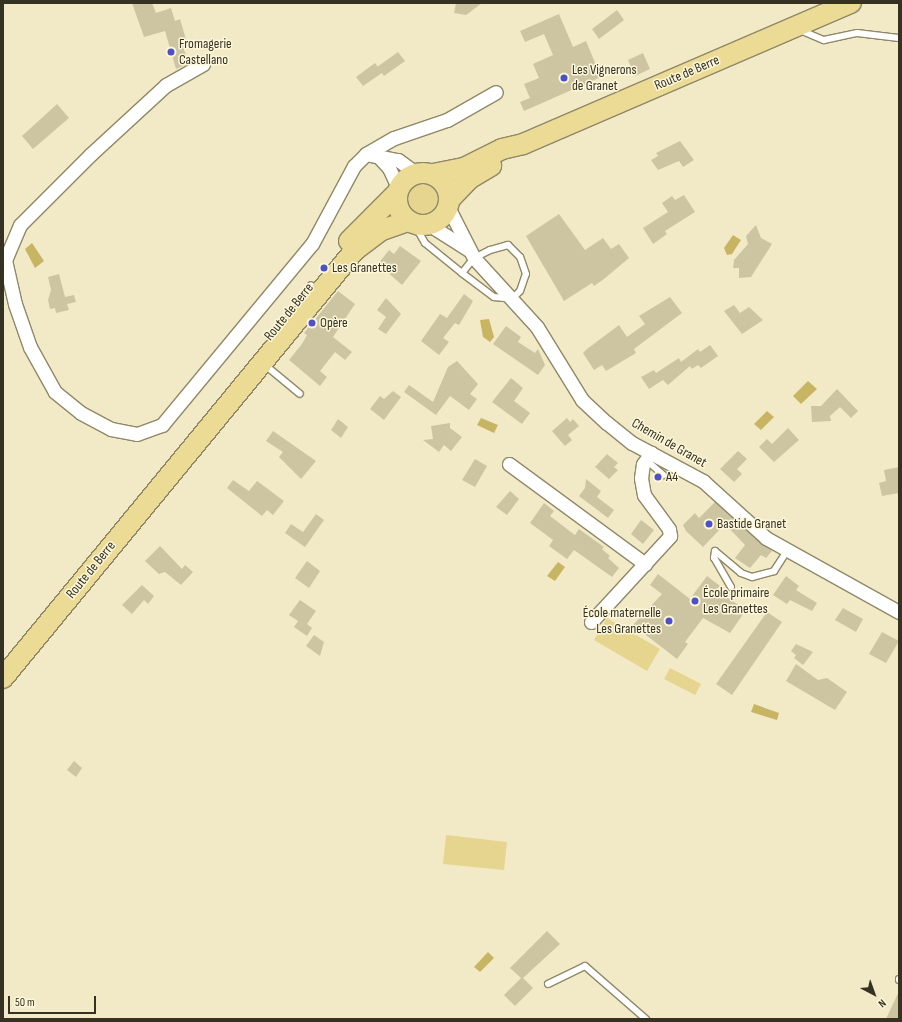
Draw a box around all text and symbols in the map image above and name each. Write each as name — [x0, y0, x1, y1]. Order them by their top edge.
place label: Fromagerie Castellano — [179, 36, 232, 68]
marker: Fromagerie Castellano — [166, 47, 176, 57]
street label: Route de Berre — [652, 52, 722, 94]
place label: Les Vignerons de Granet — [572, 62, 637, 94]
marker: Les Vignerons de Granet — [559, 73, 569, 83]
place label: Les Granettes — [332, 260, 397, 276]
marker: Les Granettes — [319, 263, 329, 273]
street label: Route de Berre — [261, 280, 317, 344]
place label: Opère — [320, 315, 348, 331]
marker: Opère — [307, 318, 317, 328]
street label: Chemin de Granet — [628, 415, 710, 471]
place label: A4 — [666, 469, 678, 485]
marker: A4 — [653, 472, 663, 482]
place label: Bastide Granet — [717, 516, 786, 532]
marker: Bastide Granet — [704, 519, 714, 529]
street label: Route de Berre — [63, 538, 119, 602]
place label: École primaire Les Granettes — [703, 585, 769, 618]
marker: École primaire Les Granettes — [690, 596, 700, 606]
place label: École maternelle Les Granettes — [583, 605, 661, 638]
marker: École maternelle Les Granettes — [664, 616, 674, 626]
north arrow — [854, 974, 894, 1014]
scale bar — [10, 988, 98, 1014]
text: 50 m — [15, 995, 35, 1010]
text: N — [876, 997, 889, 1010]

